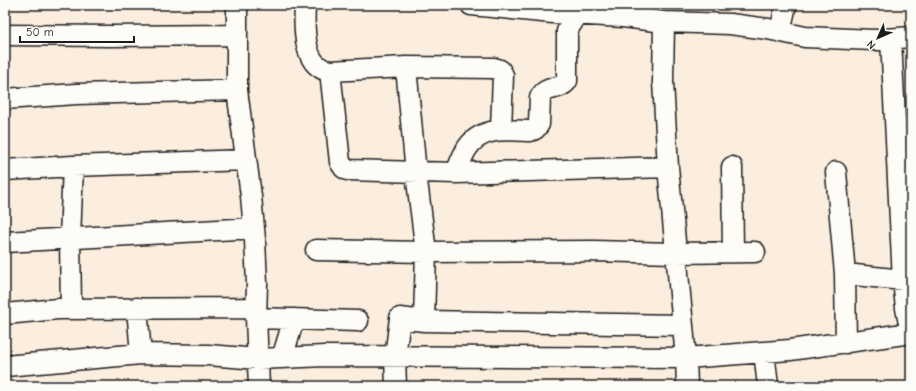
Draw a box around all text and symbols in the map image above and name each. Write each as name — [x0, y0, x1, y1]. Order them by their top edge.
scale bar — [20, 18, 134, 44]
north arrow — [858, 18, 898, 58]
text: 50 m — [26, 25, 54, 39]
text: N — [864, 38, 878, 52]

